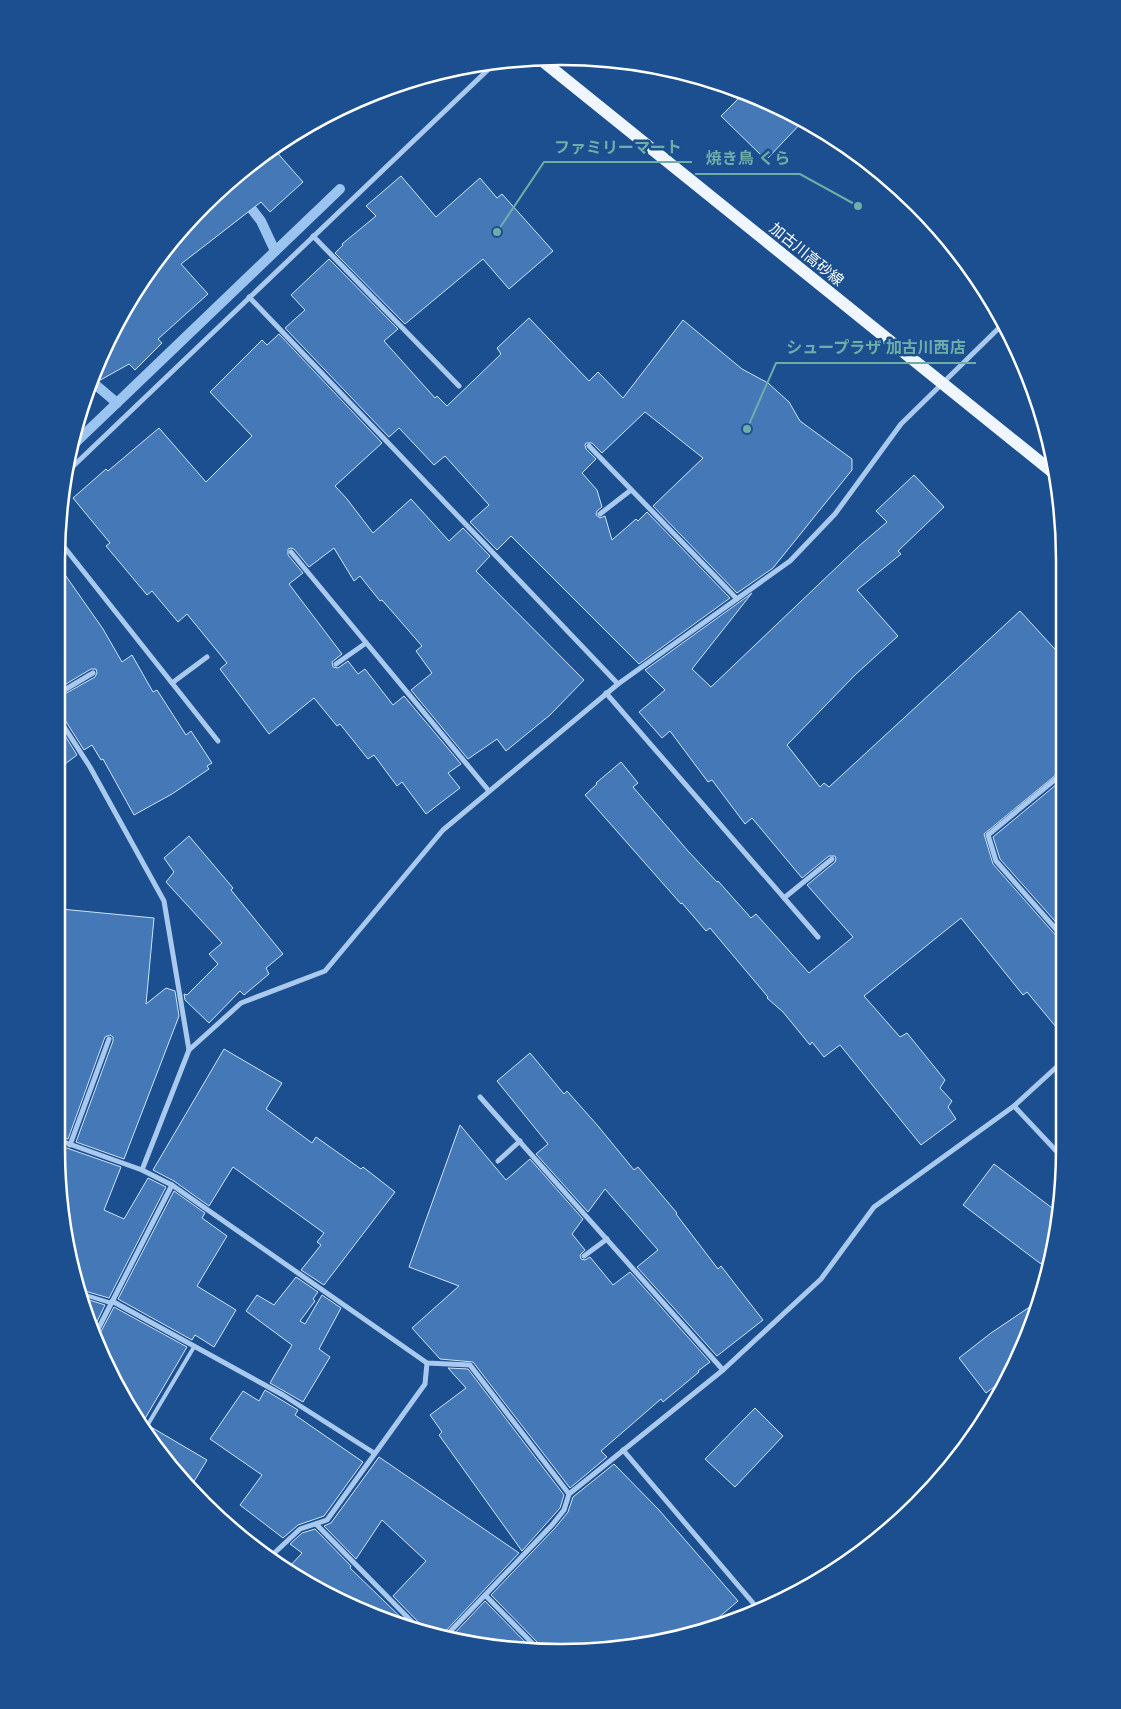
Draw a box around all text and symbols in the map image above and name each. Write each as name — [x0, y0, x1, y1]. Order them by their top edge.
callout: ファミリーマート — [544, 131, 692, 162]
text: ファミリーマート — [554, 137, 682, 157]
callout: 焼き鳥 くら — [695, 143, 800, 174]
text: 焼き鳥 くら — [706, 148, 790, 168]
street label: 加古川高砂線 — [766, 218, 848, 290]
callout: シュープラザ 加古川西店 — [776, 332, 976, 363]
text: シュープラザ 加古川西店 — [786, 337, 966, 357]

